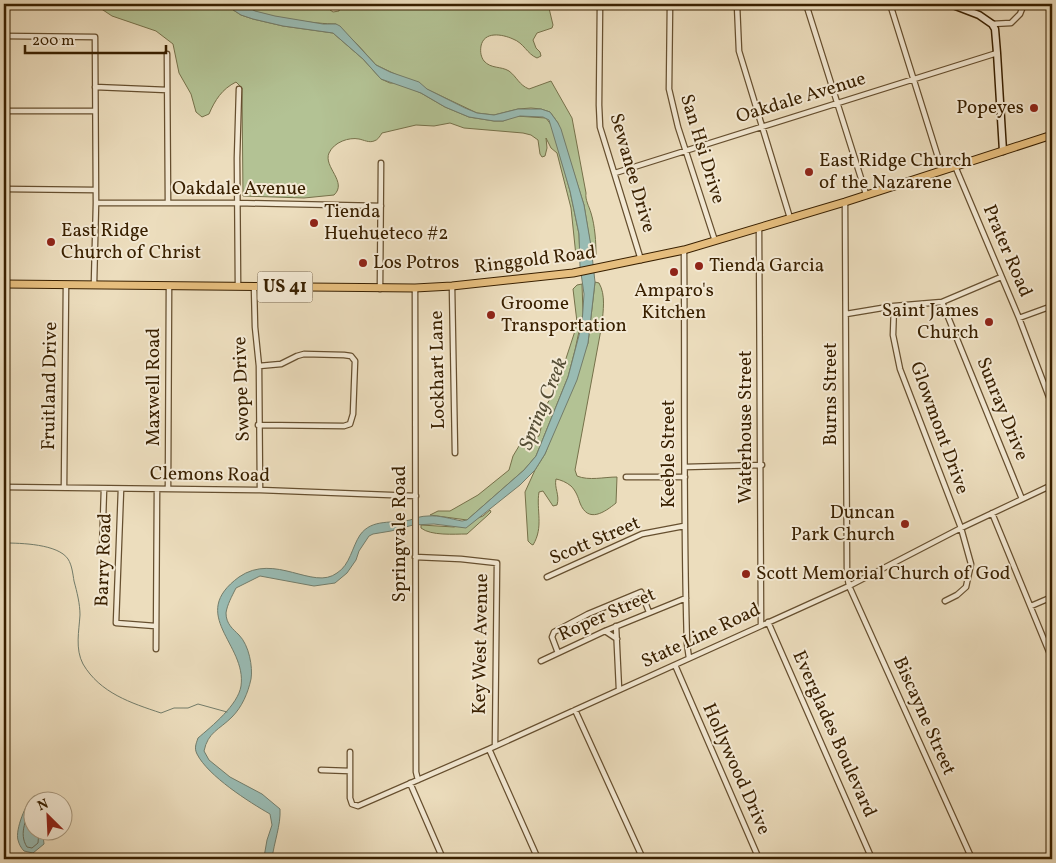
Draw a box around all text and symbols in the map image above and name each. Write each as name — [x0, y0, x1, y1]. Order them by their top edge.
scale bar — [25, 22, 166, 54]
text: 200 m — [32, 31, 75, 52]
street label: Oakdale Avenue — [733, 66, 869, 130]
street label: San Hsi Drive — [673, 91, 731, 207]
place label: Popeyes — [956, 95, 1024, 121]
marker: Popeyes — [1028, 102, 1040, 114]
street label: Sewanee Drive — [603, 110, 661, 236]
place label: East Ridge Church of the Nazarene — [819, 148, 972, 196]
marker: East Ridge Church of the Nazarene — [803, 166, 815, 178]
street label: Oakdale Avenue — [172, 176, 306, 202]
place label: Tienda Huehueteco #2 — [324, 199, 448, 247]
street label: Prater Road — [976, 201, 1038, 301]
marker: Tienda Huehueteco #2 — [308, 217, 320, 229]
place label: East Ridge Church of Christ — [61, 218, 201, 266]
marker: East Ridge Church of Christ — [45, 236, 57, 248]
street label: Ringgold Road — [473, 240, 597, 280]
place label: Los Potros — [373, 250, 459, 276]
place label: Tienda Garcia — [709, 253, 824, 279]
marker: Los Potros — [357, 257, 369, 269]
marker: Tienda Garcia — [693, 260, 705, 272]
marker: Amparo's Kitchen — [668, 266, 680, 278]
road number: US 41 — [258, 272, 312, 302]
place label: Amparo's Kitchen — [634, 278, 714, 326]
place label: Groome Transportation — [501, 291, 627, 339]
place label: Saint James Church — [882, 298, 979, 346]
marker: Groome Transportation — [485, 309, 497, 321]
street label: Lockhart Lane — [424, 310, 452, 430]
marker: Saint James Church — [983, 316, 995, 328]
street label: Fruitland Drive — [36, 322, 64, 450]
street label: Maxwell Road — [141, 328, 167, 446]
street label: Swope Drive — [227, 336, 257, 442]
street label: Burns Street — [818, 342, 844, 446]
street label: Waterhouse Street — [733, 350, 759, 504]
street label: Sunray Drive — [969, 353, 1035, 465]
water label: Spring Creek — [513, 354, 575, 454]
street label: Glowmont Drive — [903, 358, 975, 498]
street label: Keeble Street — [656, 399, 682, 508]
street label: Clemons Road — [150, 461, 270, 489]
street label: Springvale Road — [387, 466, 413, 603]
place label: Duncan Park Church — [791, 500, 895, 548]
street label: Scott Street — [546, 510, 644, 572]
street label: Barry Road — [89, 513, 119, 607]
marker: Duncan Park Church — [899, 518, 911, 530]
place label: Scott Memorial Church of God — [756, 561, 1010, 587]
marker: Scott Memorial Church of God — [740, 568, 752, 580]
street label: Key West Avenue — [467, 573, 495, 715]
street label: Roper Street — [554, 582, 660, 648]
street label: State Line Road — [637, 597, 765, 675]
street label: Everglades Boulevard — [786, 646, 882, 822]
street label: Biscayne Street — [886, 653, 962, 780]
street label: Hollywood Drive — [695, 699, 777, 839]
north arrow — [22, 790, 72, 840]
text: N — [35, 795, 52, 816]

